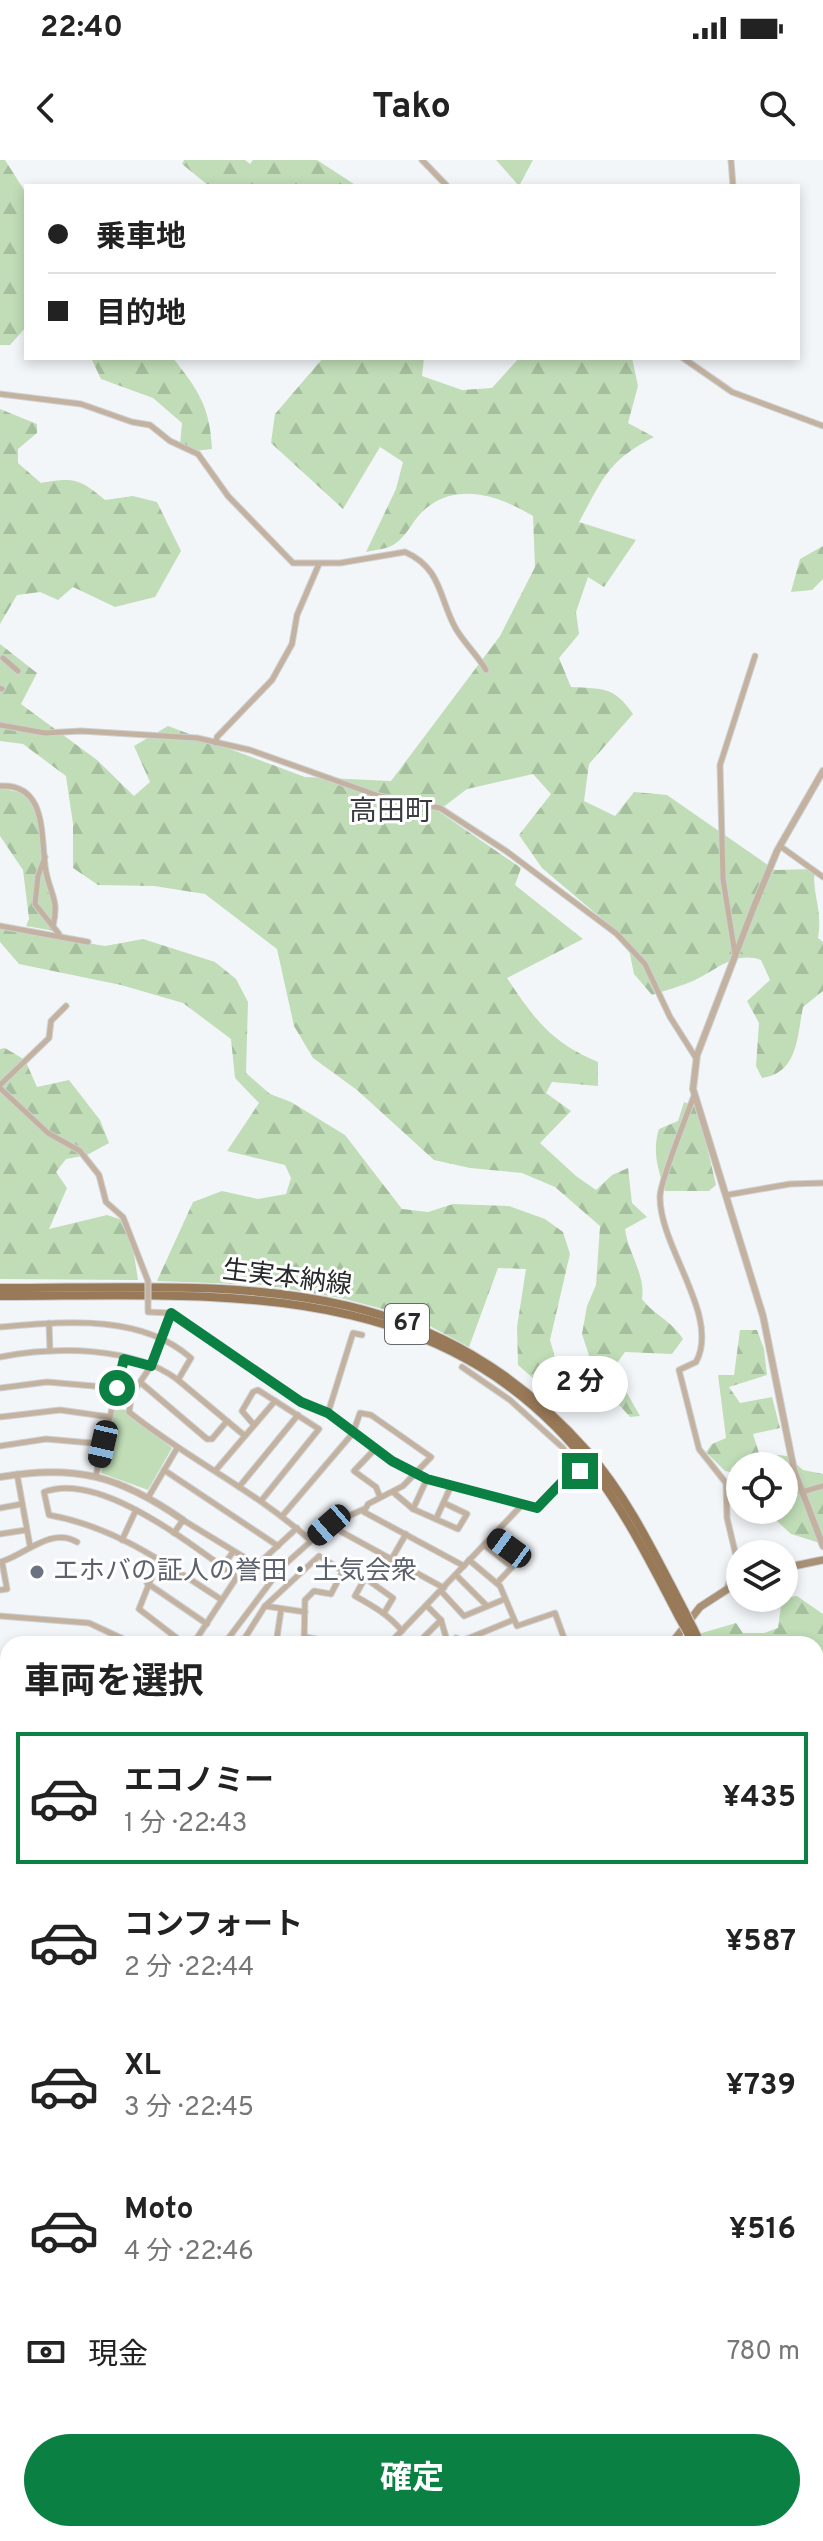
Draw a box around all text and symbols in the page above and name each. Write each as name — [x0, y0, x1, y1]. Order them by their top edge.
text: 22:40 — [40, 10, 123, 47]
text: Tako — [372, 85, 451, 131]
icon: back — [24, 86, 68, 130]
icon: search — [755, 86, 799, 130]
text: 乗車地 — [96, 220, 186, 257]
text: 目的地 — [96, 297, 186, 334]
district label: 高田町 — [349, 795, 433, 831]
street label: 生実本納線 — [220, 1255, 354, 1303]
road number: 67 — [385, 1304, 429, 1344]
callout: 2 分 — [532, 1355, 628, 1411]
text: 2 分 — [556, 1367, 604, 1400]
route start — [99, 1370, 135, 1406]
car — [86, 1418, 120, 1470]
map controls — [726, 1452, 798, 1612]
button: locate — [726, 1452, 798, 1524]
route end — [562, 1453, 598, 1489]
car — [303, 1500, 355, 1550]
car — [483, 1524, 535, 1572]
button: layers — [726, 1540, 798, 1612]
place label: エホバの証人の誉田・土気会衆 — [53, 1556, 417, 1589]
marker: エホバの証人の誉田・土気会衆 — [28, 1563, 46, 1581]
text: 車両を選択 — [24, 1661, 204, 1707]
icon: car — [28, 1762, 100, 1834]
text: エコノミー — [124, 1764, 274, 1801]
text: ¥435 — [722, 1780, 796, 1817]
text: 1 分 · 22:43 — [124, 1808, 248, 1841]
icon: car — [28, 1906, 100, 1978]
text: コンフォート — [124, 1908, 303, 1945]
text: ¥587 — [725, 1924, 796, 1961]
text: 2 分 · 22:44 — [124, 1952, 254, 1985]
text: XL — [124, 2048, 161, 2085]
icon: car — [28, 2050, 100, 2122]
text: ¥739 — [726, 2068, 796, 2105]
text: 3 分 · 22:45 — [124, 2092, 254, 2125]
text: Moto — [124, 2192, 194, 2229]
icon: car — [28, 2194, 100, 2266]
text: ¥516 — [729, 2212, 796, 2249]
text: 4 分 · 22:46 — [124, 2236, 254, 2269]
icon: cash — [24, 2330, 68, 2374]
text: 780 m — [727, 2336, 800, 2369]
text: 現金 — [88, 2338, 148, 2375]
button: 確定 — [24, 2434, 800, 2526]

